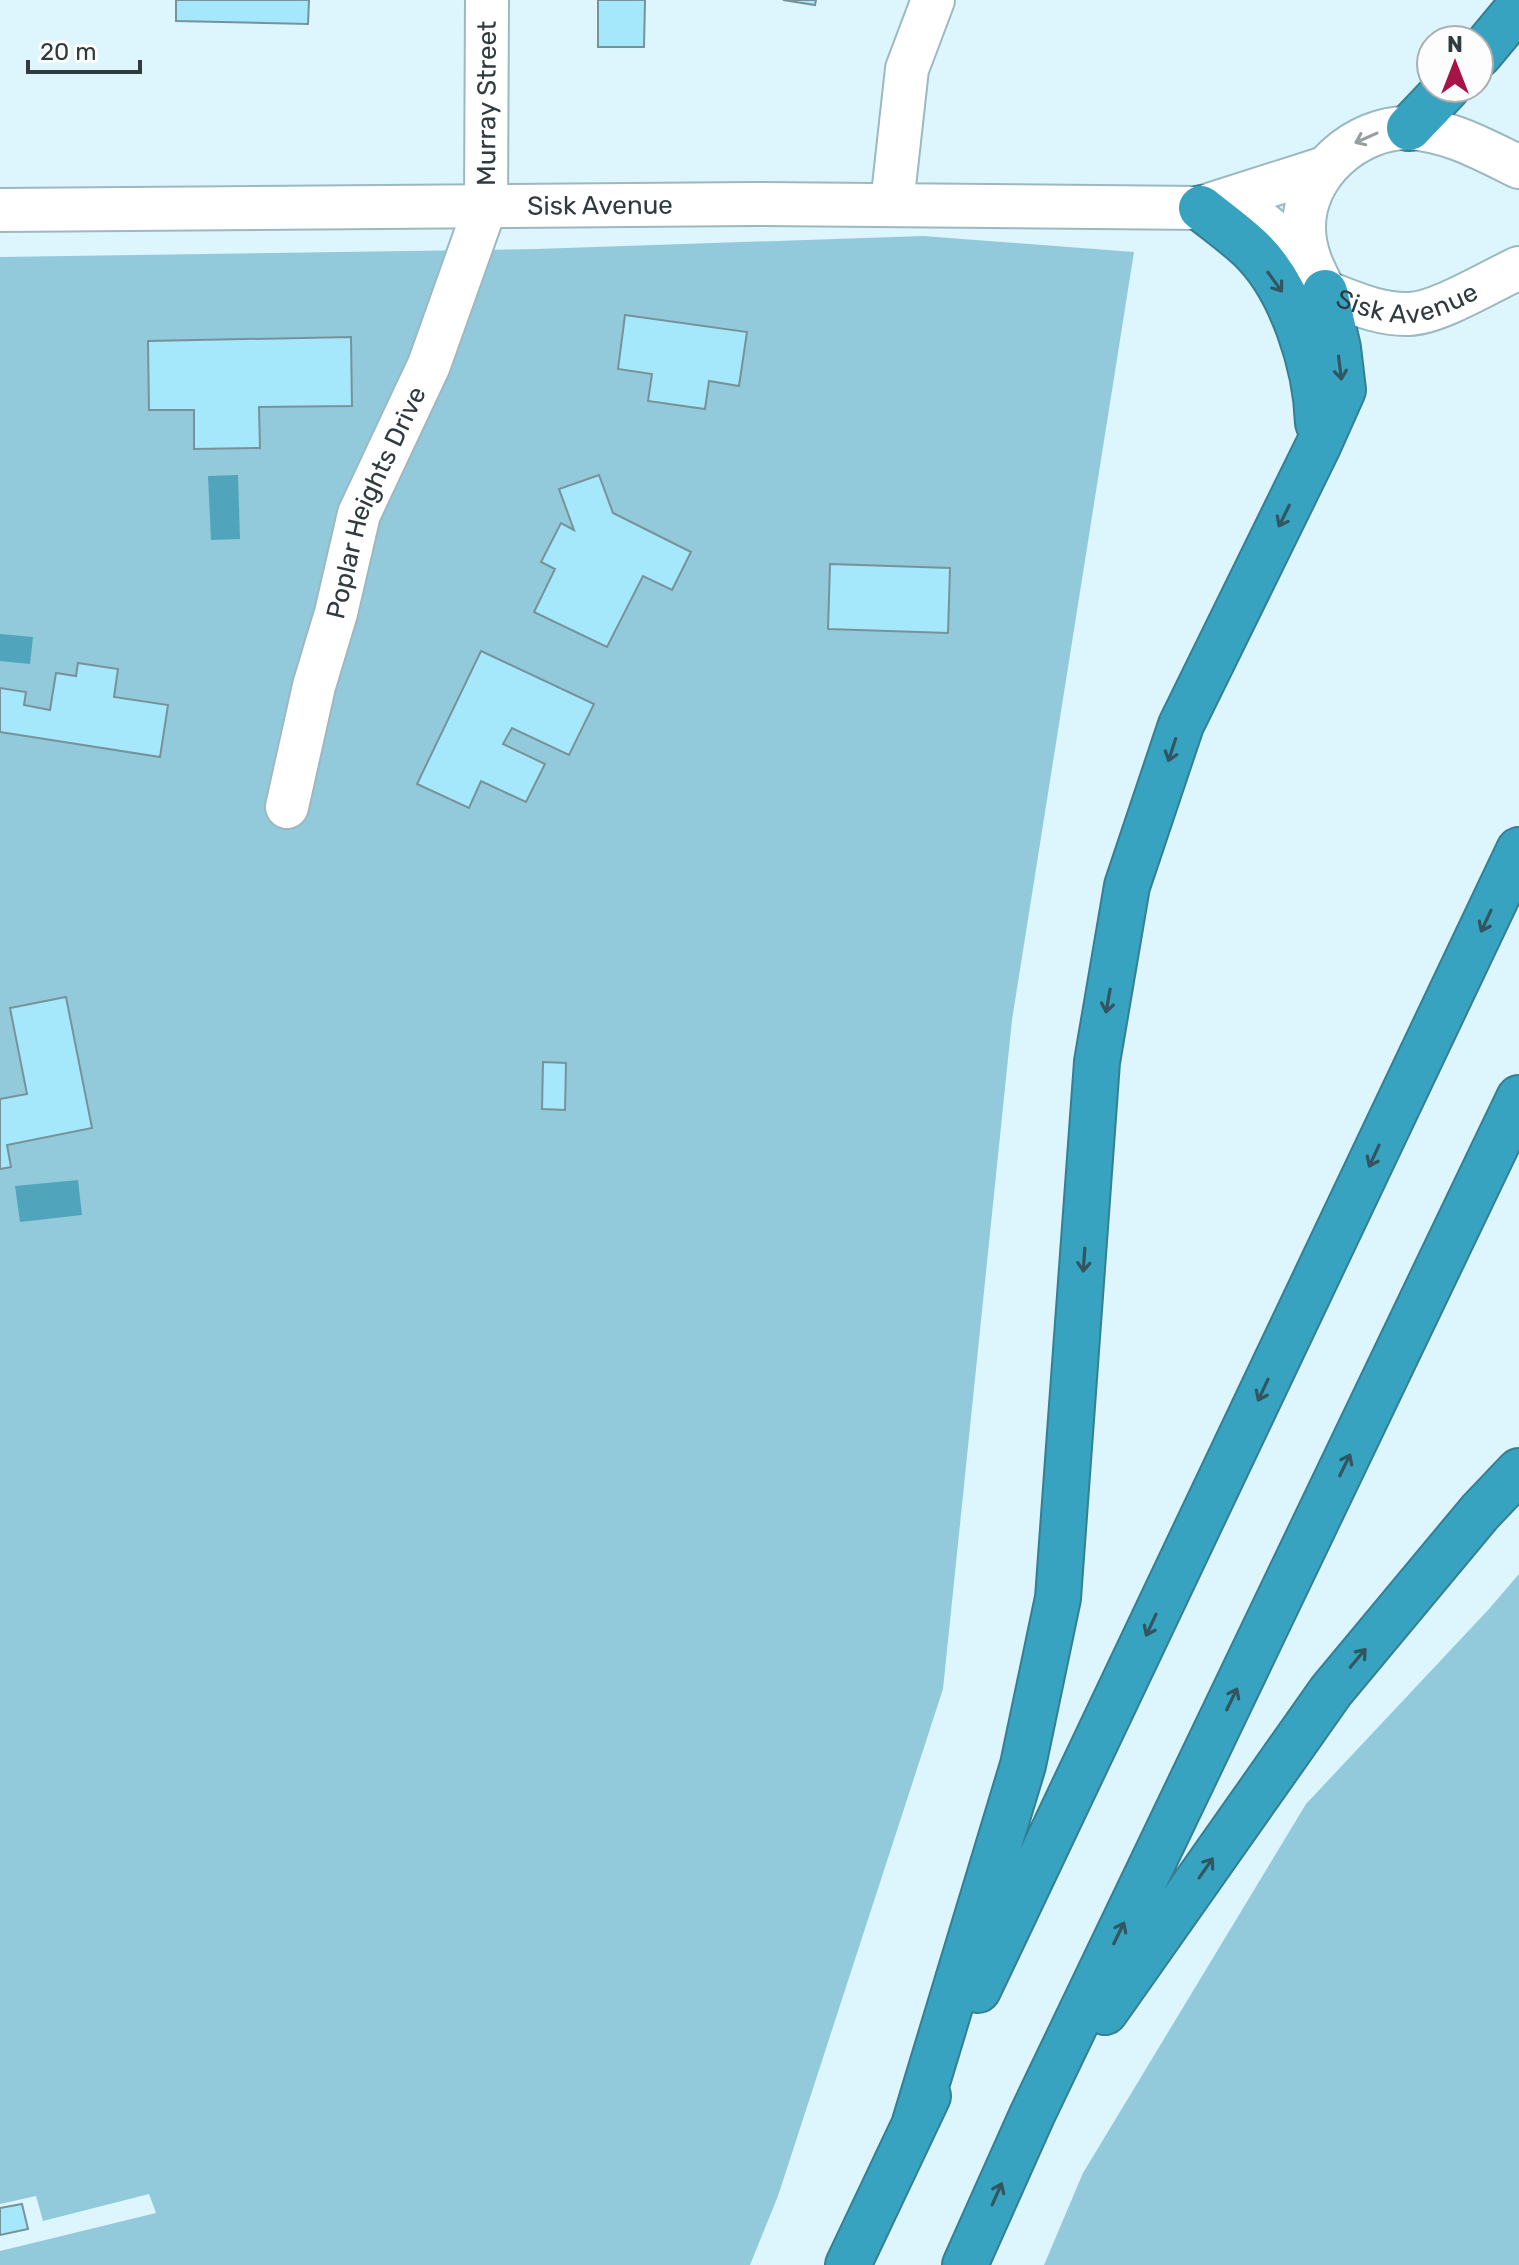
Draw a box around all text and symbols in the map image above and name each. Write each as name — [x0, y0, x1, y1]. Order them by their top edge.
street label: Murray Street — [471, 21, 502, 186]
scale bar — [28, 24, 140, 74]
north arrow — [1415, 24, 1495, 104]
text: N — [1447, 31, 1463, 58]
text: 20 m — [40, 38, 97, 66]
one-way arrow — [1355, 131, 1379, 146]
street label: Sisk Avenue — [527, 189, 673, 221]
one-way arrow — [1267, 270, 1284, 292]
street label: Sisk Avenue — [1332, 276, 1483, 330]
one-way arrow — [1333, 354, 1348, 381]
street label: Poplar Heights Drive — [320, 381, 432, 622]
one-way arrow — [1276, 503, 1291, 527]
one-way arrow — [1164, 737, 1179, 762]
one-way arrow — [1478, 908, 1493, 932]
one-way arrow — [1099, 988, 1114, 1013]
one-way arrow — [1366, 1143, 1381, 1167]
one-way arrow — [1076, 1246, 1091, 1273]
one-way arrow — [1255, 1378, 1270, 1402]
one-way arrow — [1338, 1453, 1353, 1477]
one-way arrow — [1143, 1613, 1158, 1637]
one-way arrow — [1349, 1648, 1367, 1669]
one-way arrow — [1225, 1687, 1240, 1711]
one-way arrow — [1198, 1858, 1214, 1880]
one-way arrow — [1112, 1921, 1127, 1945]
one-way arrow — [990, 2182, 1005, 2206]

